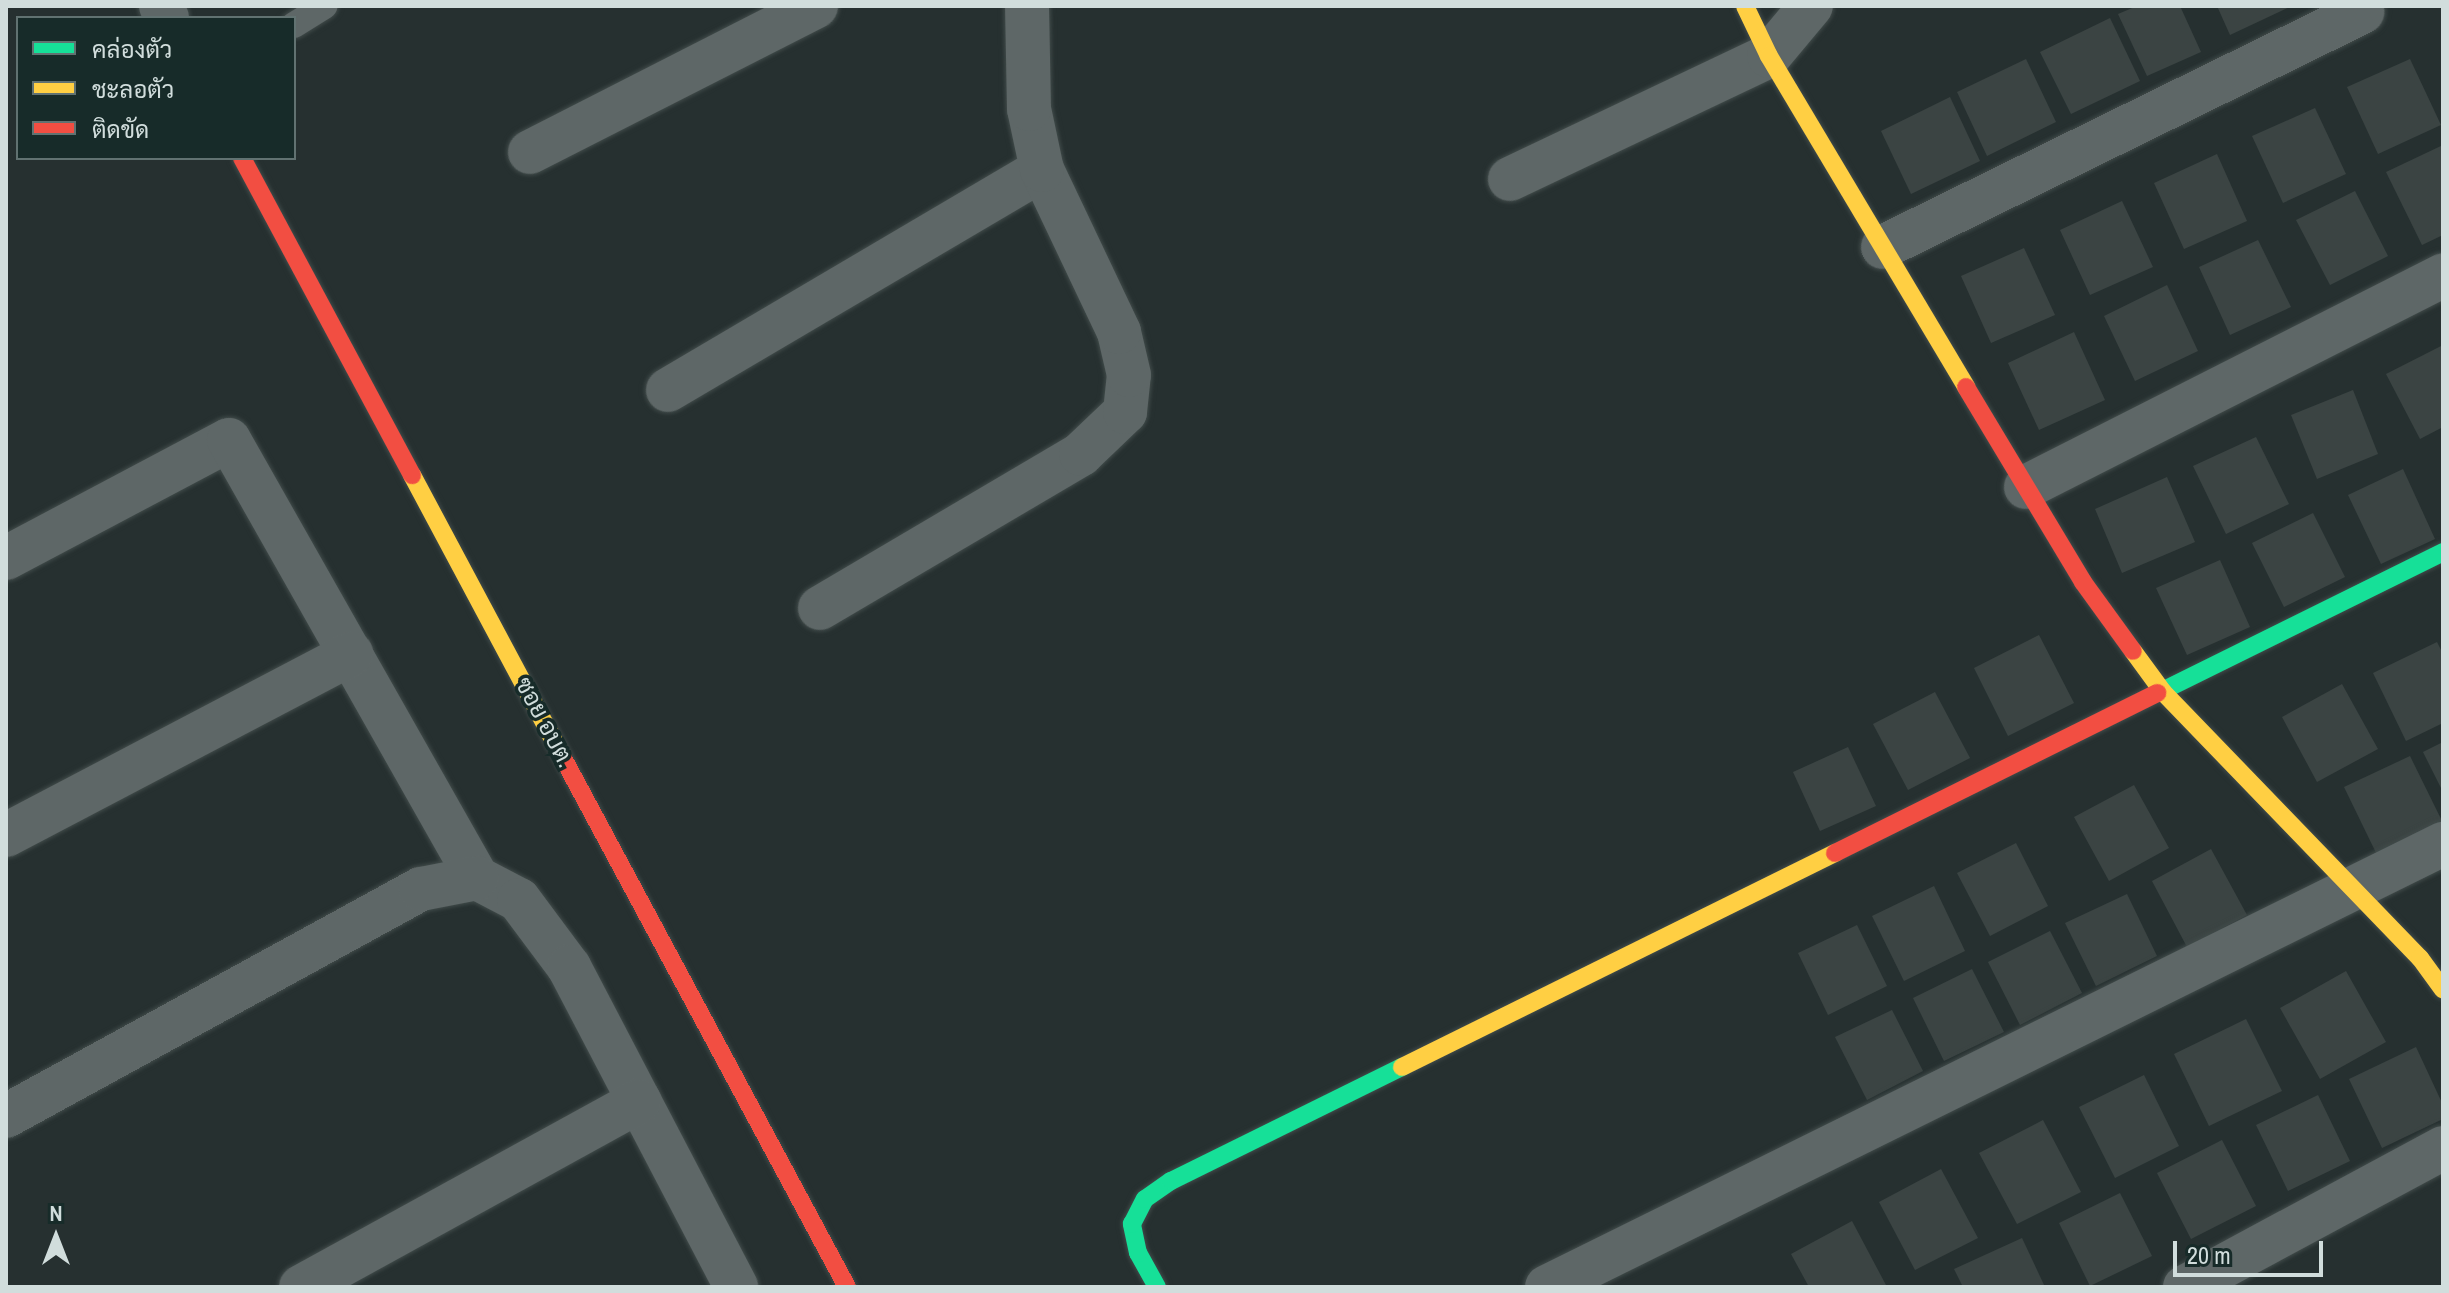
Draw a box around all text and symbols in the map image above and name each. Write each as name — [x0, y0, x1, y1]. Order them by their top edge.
legend — [16, 16, 296, 160]
text: คล่องตัว — [92, 33, 172, 65]
text: ชะลอตัว — [92, 73, 174, 105]
text: ติดขัด — [92, 113, 149, 145]
street label: ซอย อบต. — [509, 672, 581, 772]
north arrow — [16, 1197, 96, 1277]
text: N — [49, 1198, 63, 1228]
scale bar — [2177, 1225, 2327, 1275]
text: 20 m — [2187, 1239, 2231, 1271]

